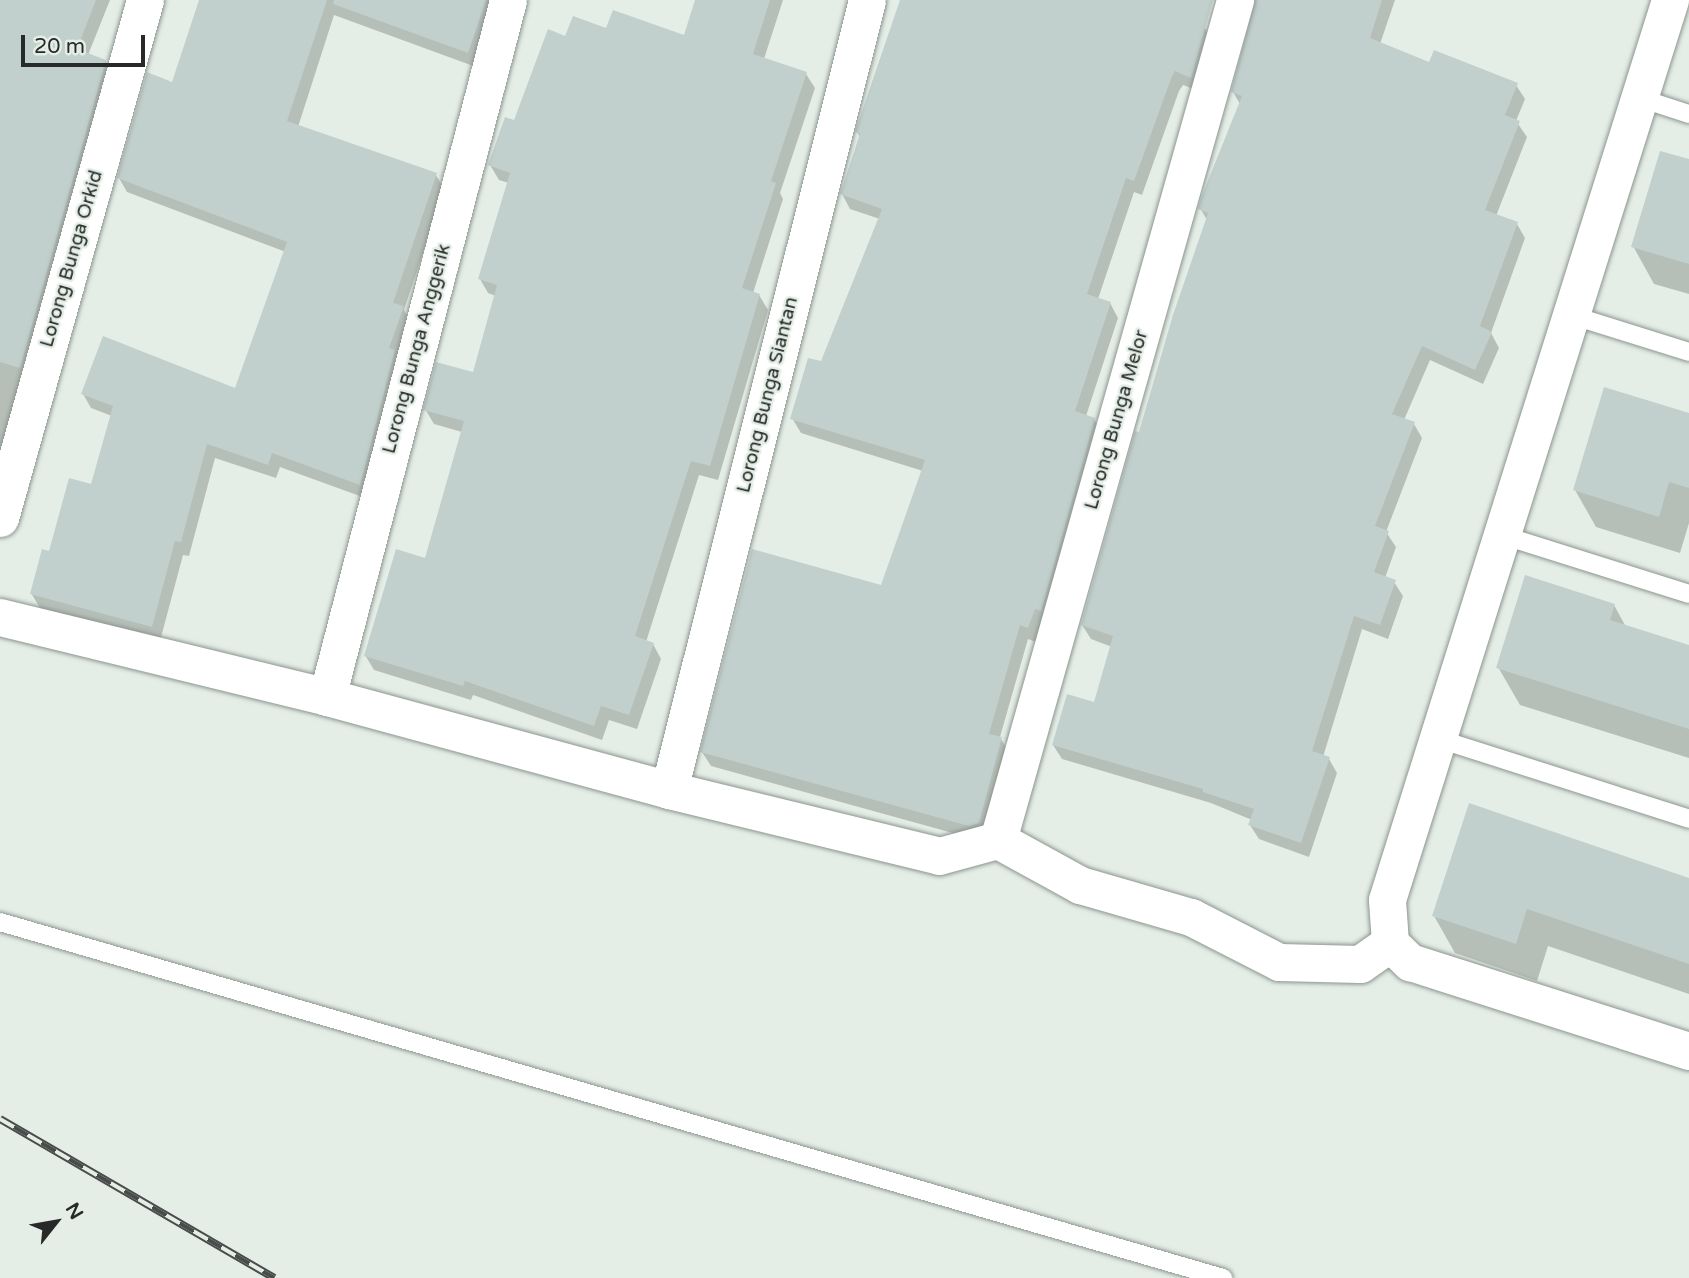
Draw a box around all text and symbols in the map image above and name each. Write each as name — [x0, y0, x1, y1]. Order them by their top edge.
scale bar — [24, 21, 149, 65]
text: 20 m — [34, 34, 85, 59]
street label: Lorong Bunga Orkid — [36, 168, 108, 350]
street label: Lorong Bunga Anggerik — [378, 242, 456, 456]
street label: Lorong Bunga Siantan — [733, 295, 803, 495]
street label: Lorong Bunga Melor — [1080, 328, 1154, 512]
north arrow — [21, 1187, 91, 1257]
text: N — [61, 1199, 87, 1223]

